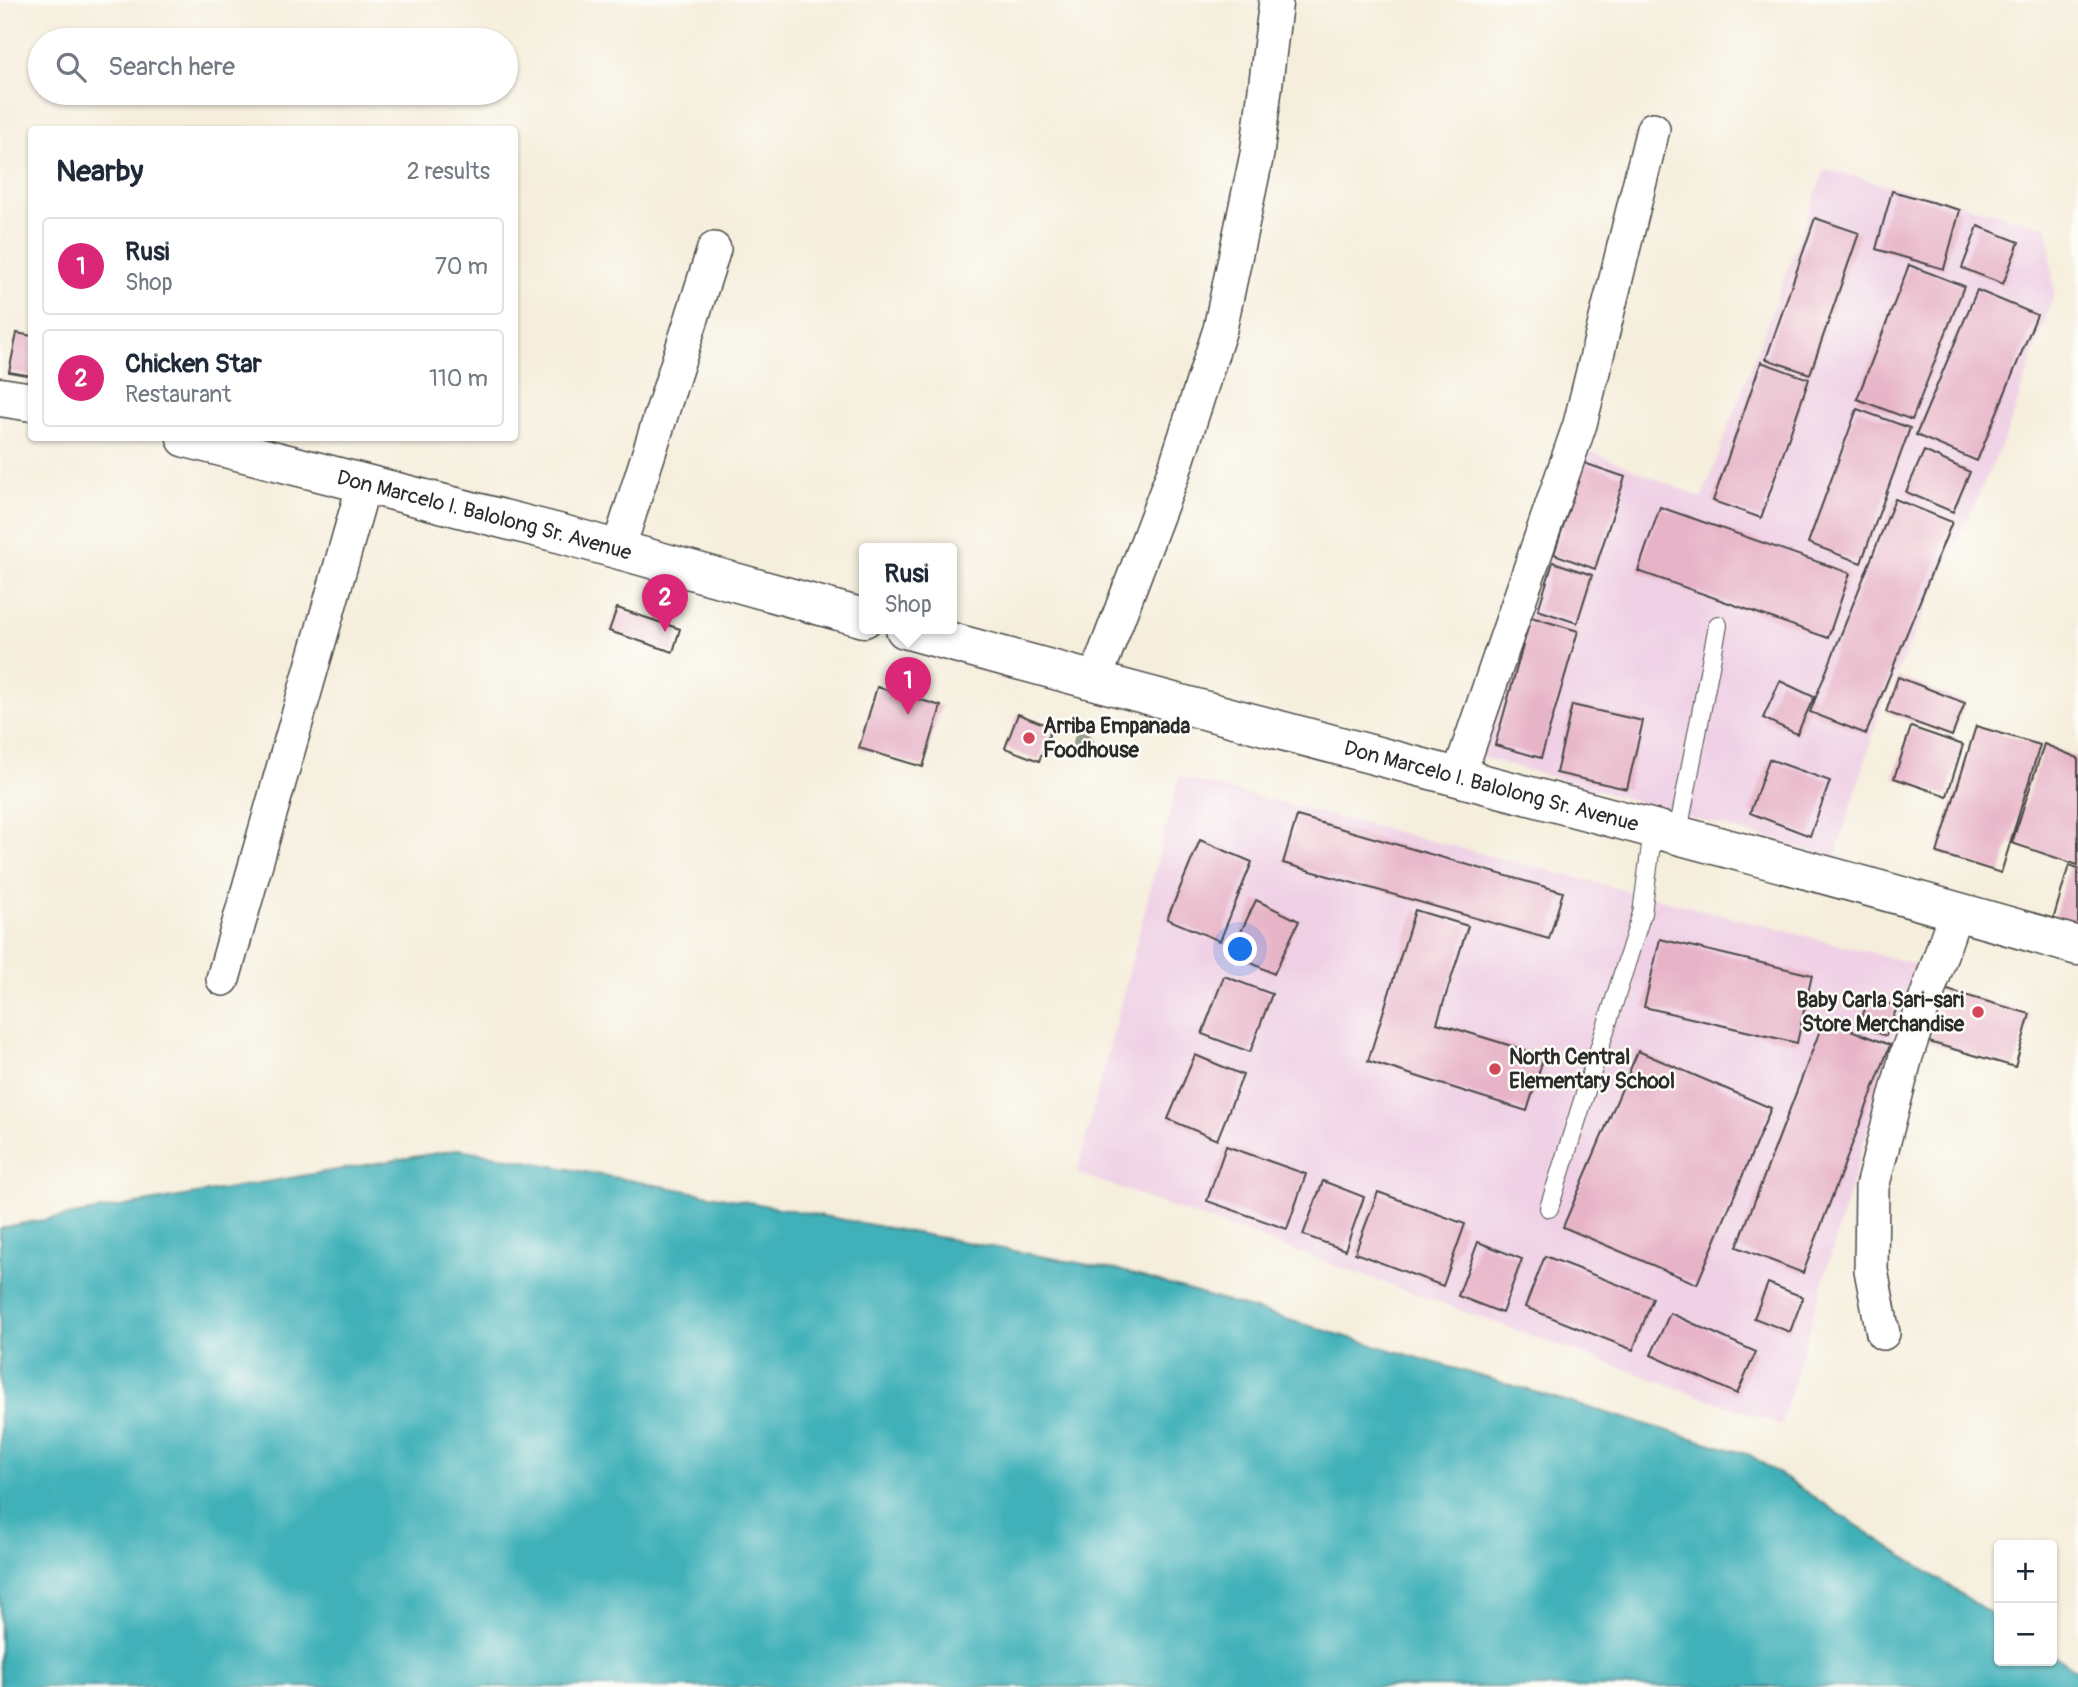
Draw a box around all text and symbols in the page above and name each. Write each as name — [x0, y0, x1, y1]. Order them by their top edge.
search box — [28, 28, 518, 105]
icon: search — [52, 48, 90, 86]
text: Search here — [108, 51, 235, 83]
text: Nearby — [56, 153, 143, 190]
text: 2 results — [407, 157, 490, 186]
text: Rusi — [125, 236, 169, 268]
text: 1 — [77, 252, 86, 281]
text: 70 m — [435, 252, 488, 281]
text: Shop — [125, 268, 173, 297]
text: Chicken Star — [125, 348, 262, 380]
text: 2 — [75, 364, 87, 393]
text: 110 m — [429, 364, 488, 393]
text: Restaurant — [125, 380, 231, 409]
street label: Don Marcelo I. Balolong Sr. Avenue — [334, 464, 635, 567]
popup — [859, 543, 957, 634]
text: Rusi — [884, 558, 929, 590]
pin: 2 — [642, 574, 688, 632]
text: Shop — [884, 590, 932, 619]
pin: 1 — [885, 657, 931, 715]
place label: Arriba Empanada Foodhouse — [1043, 713, 1191, 764]
marker: Arriba Empanada Foodhouse — [1021, 730, 1037, 746]
street label: Don Marcelo I. Balolong Sr. Avenue — [1341, 735, 1642, 838]
your location — [1223, 932, 1257, 966]
place label: Baby Carla Sari-sari Store Merchandise — [1796, 987, 1965, 1038]
marker: Baby Carla Sari-sari Store Merchandise — [1970, 1004, 1986, 1020]
place label: North Central Elementary School — [1509, 1044, 1675, 1095]
marker: North Central Elementary School — [1487, 1061, 1503, 1077]
map controls — [1994, 1540, 2057, 1666]
button: + — [1994, 1540, 2057, 1603]
button: − — [1994, 1603, 2057, 1666]

